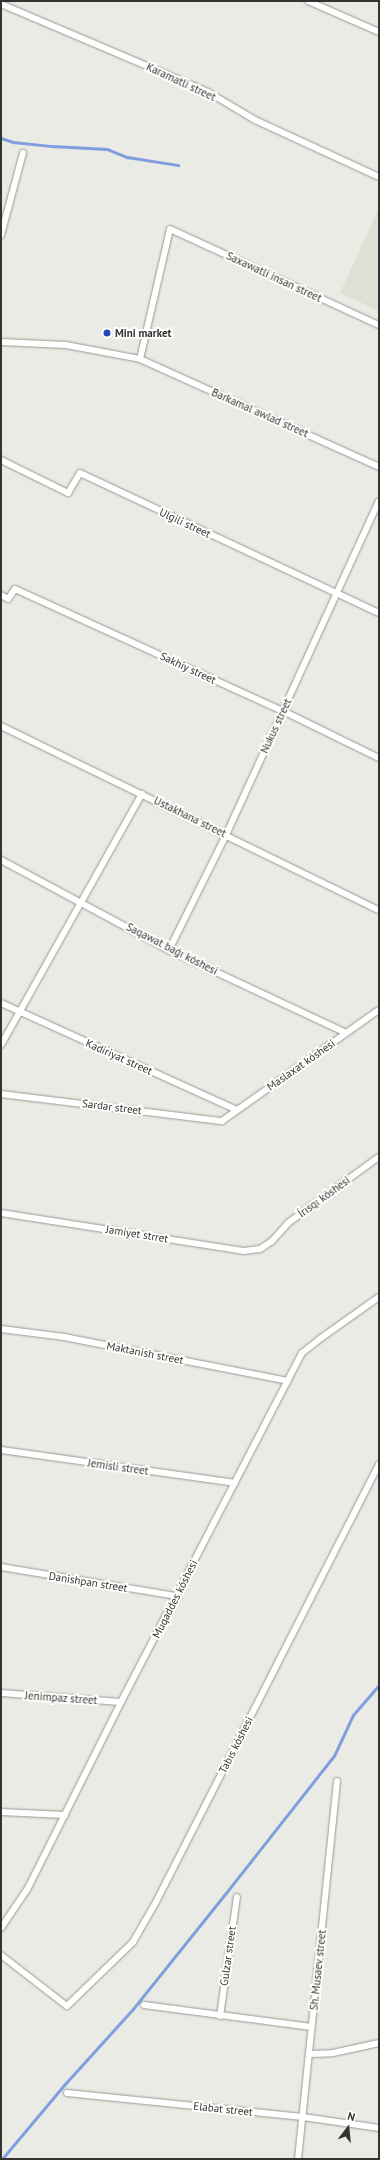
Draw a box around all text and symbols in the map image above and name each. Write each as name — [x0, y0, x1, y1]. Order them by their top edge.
street label: Karamatli street — [144, 60, 218, 104]
street label: Saxawatli insan street — [224, 249, 324, 305]
place label: Mini market — [115, 326, 171, 340]
marker: Mini market — [102, 328, 112, 338]
street label: Barkamal awlad street — [209, 386, 311, 440]
street label: Ulgili street — [157, 505, 213, 541]
street label: Sakhiy street — [158, 649, 218, 687]
street label: Nukus street — [258, 696, 294, 756]
street label: Ustakhana street — [152, 794, 228, 840]
street label: Saqawat baǵı kóshesi — [124, 920, 220, 978]
street label: Kadiriyat street — [84, 1036, 154, 1078]
street label: Maslaxat kóshesi — [264, 1037, 338, 1093]
street label: Sardar street — [81, 1097, 143, 1117]
street label: Írısqı kóshesi — [295, 1174, 353, 1220]
street label: Jamiyet strret — [105, 1223, 169, 1245]
street label: Maktanish street — [105, 1339, 185, 1367]
street label: Jemisli street — [87, 1456, 149, 1478]
street label: Muqaddes kóshesi — [150, 1558, 200, 1640]
street label: Danishpan street — [48, 1569, 128, 1595]
street label: Jenimpaz street — [24, 1689, 98, 1707]
street label: Tabıs kóshesi — [216, 1715, 256, 1775]
street label: Gulzar street — [217, 1925, 239, 1987]
street label: Sh. Musaev street — [307, 1928, 329, 2012]
street label: Elabat street — [193, 2099, 253, 2119]
north arrow — [328, 2108, 368, 2148]
text: N — [346, 2109, 357, 2124]

